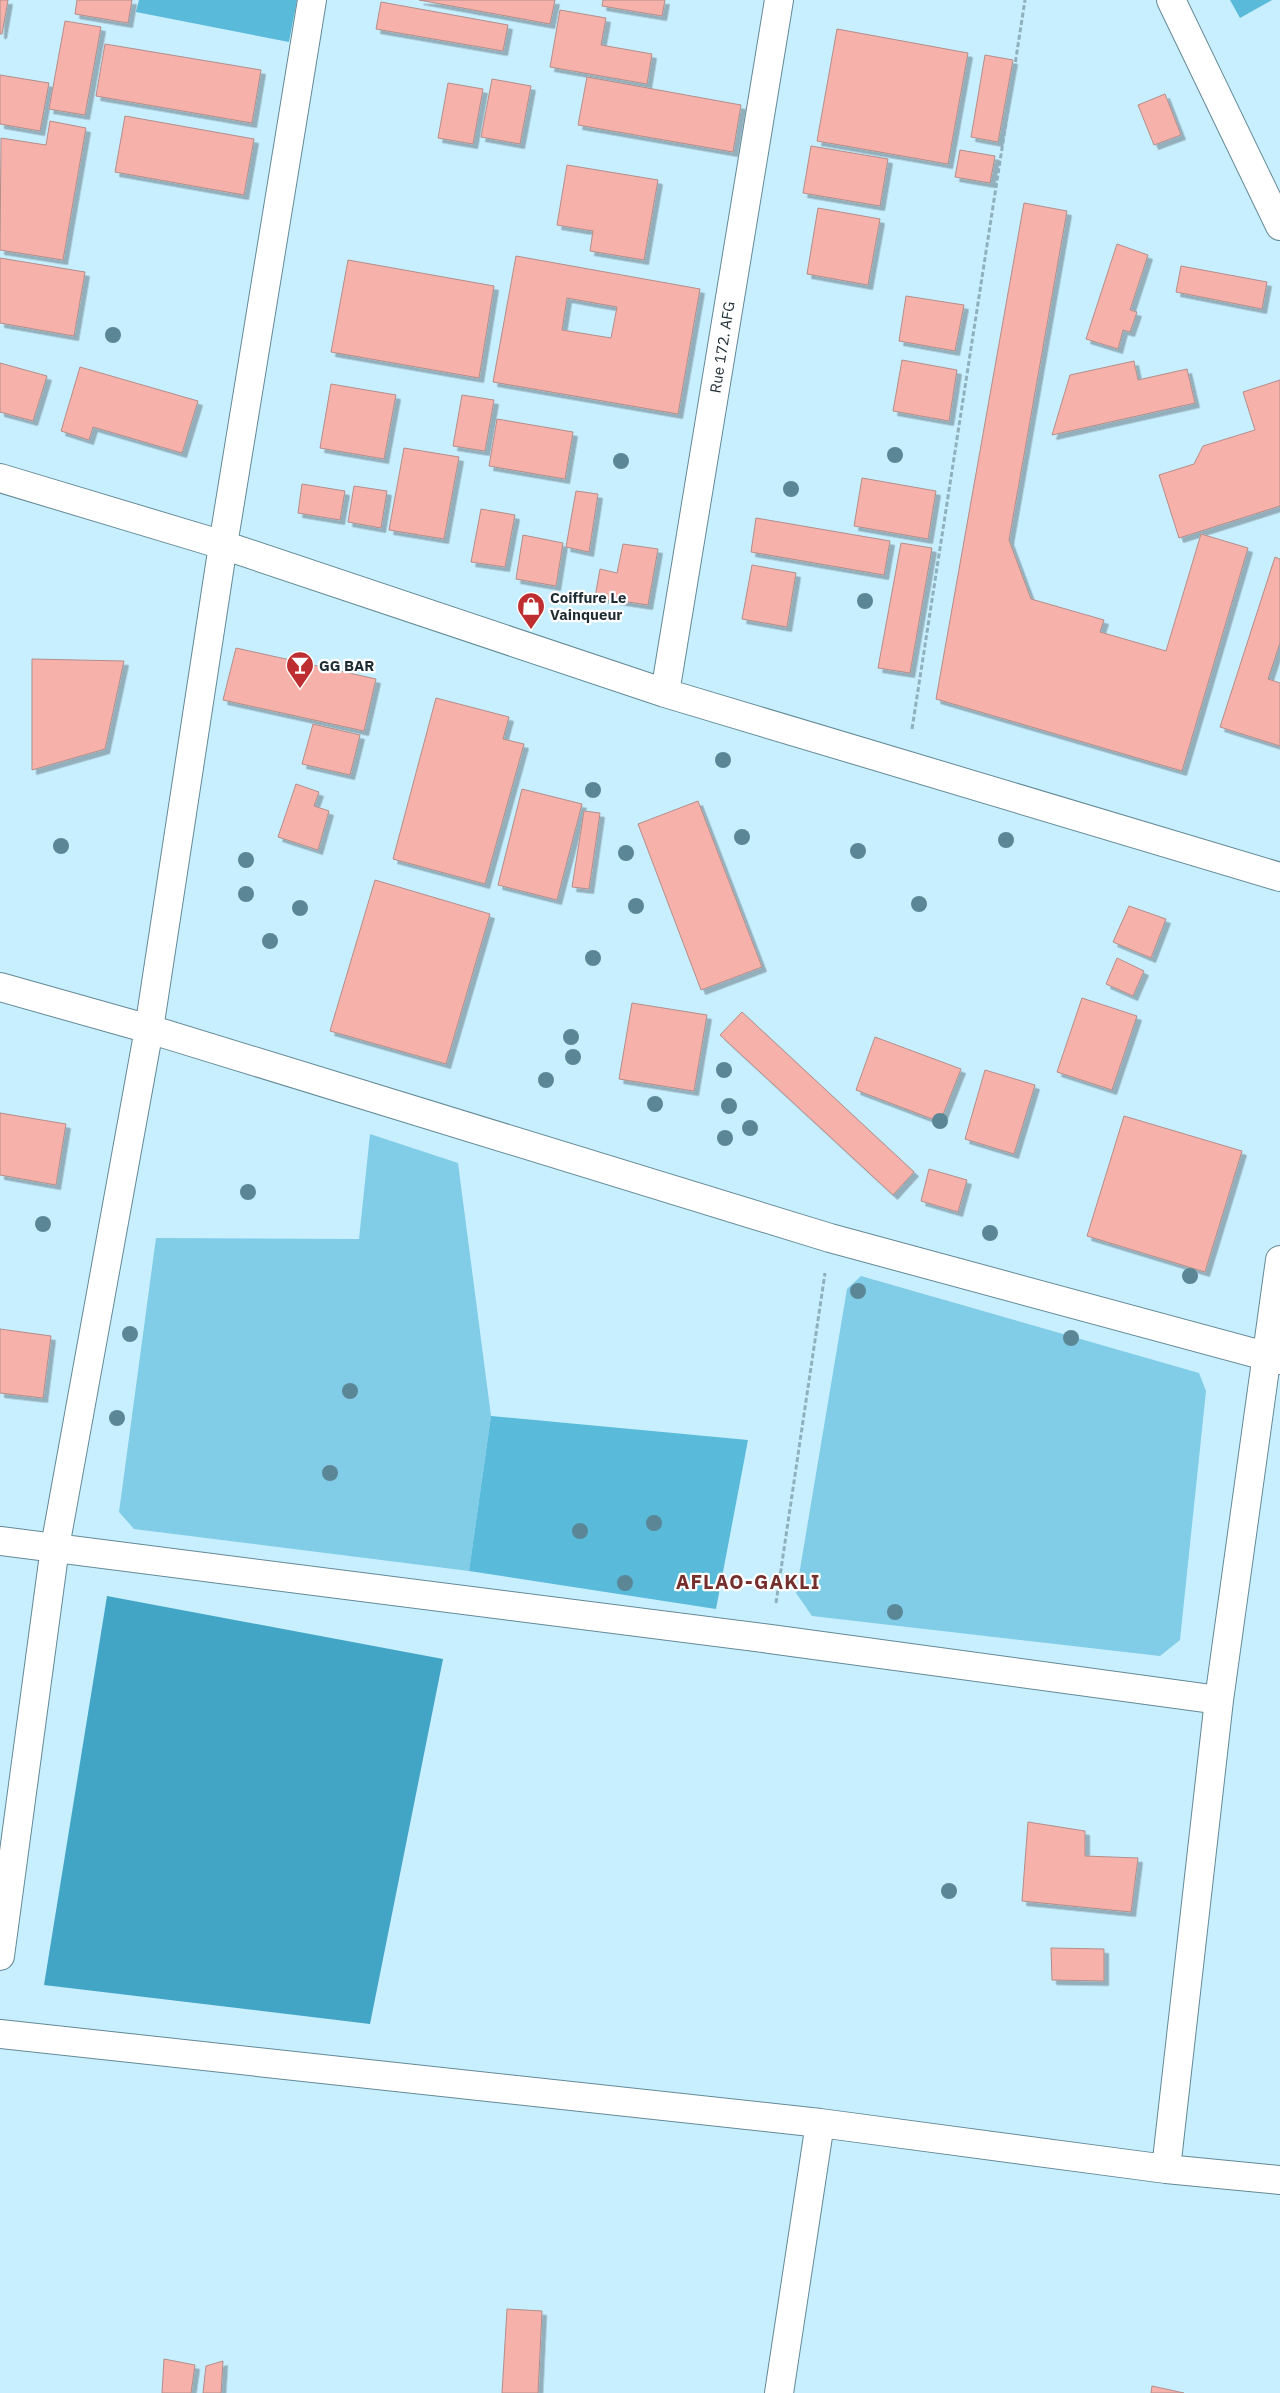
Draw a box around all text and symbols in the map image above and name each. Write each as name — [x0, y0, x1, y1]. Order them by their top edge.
street label: Rue 172. AFG — [705, 300, 739, 394]
place label: Coiffure Le Vainqueur — [550, 588, 627, 624]
shop icon: Coiffure Le Vainqueur — [516, 591, 546, 630]
bar icon: GG BAR — [285, 650, 315, 689]
place label: GG BAR — [319, 656, 374, 675]
district label: AFLAO-GAKLI — [676, 1568, 820, 1595]

